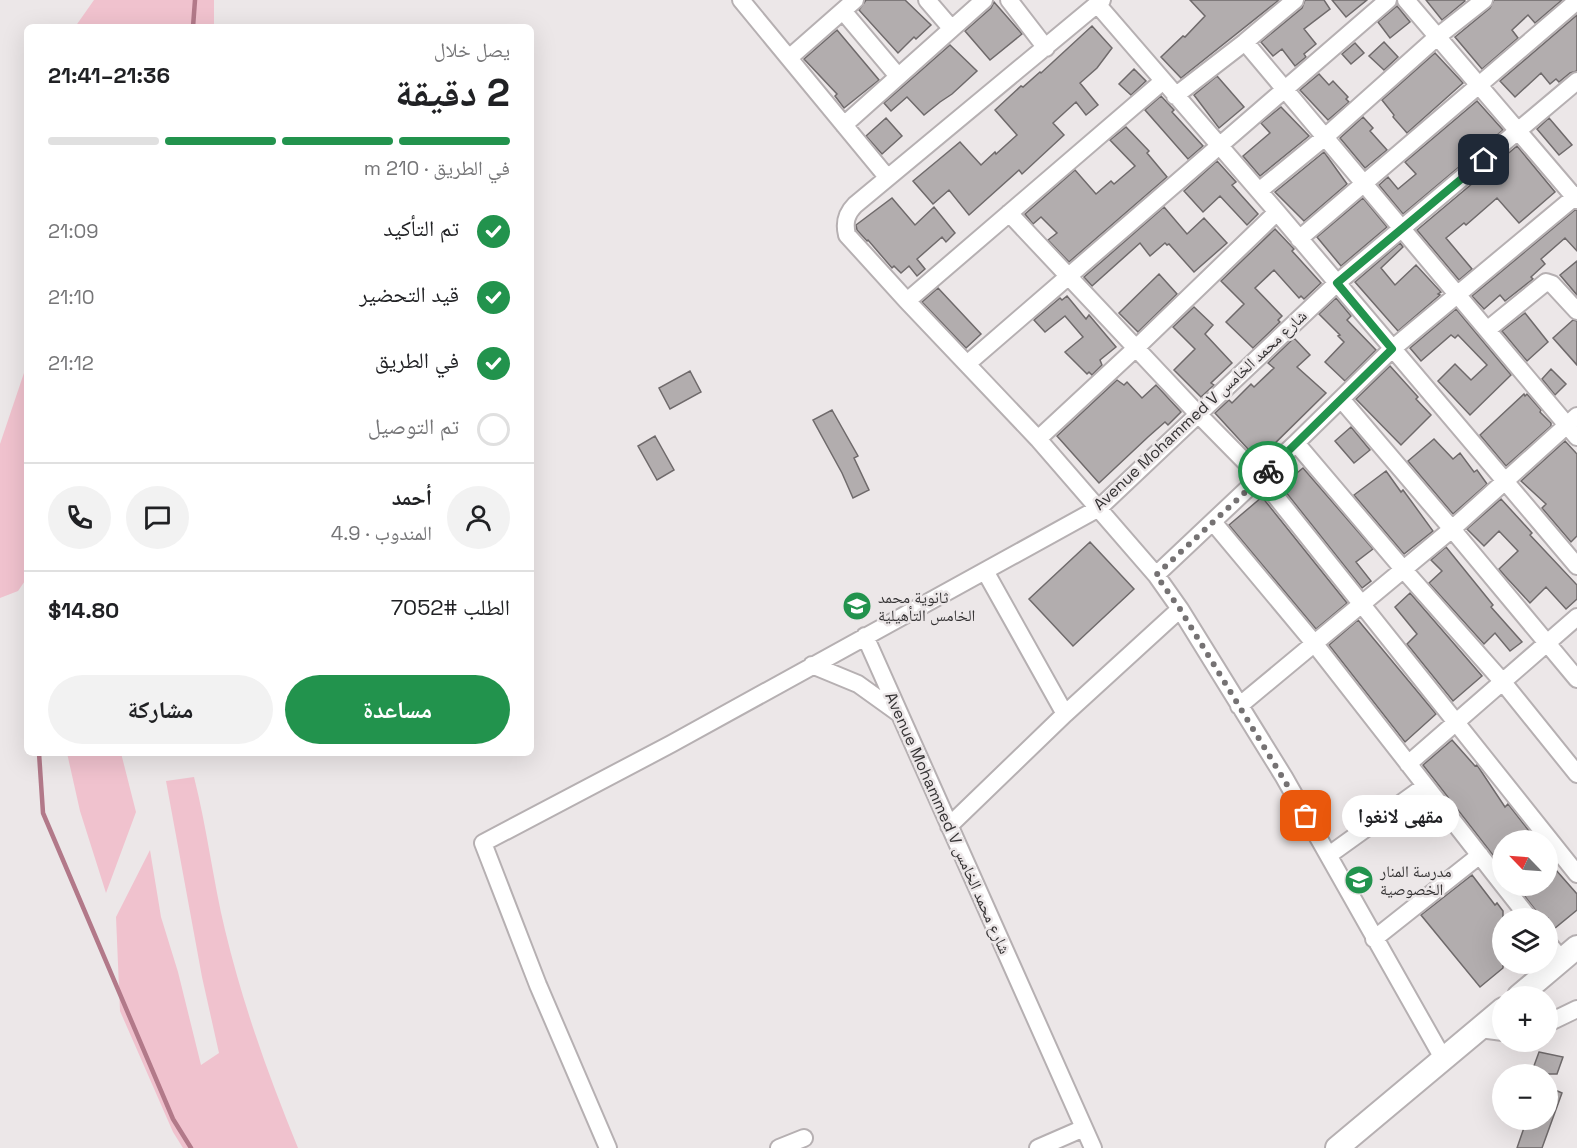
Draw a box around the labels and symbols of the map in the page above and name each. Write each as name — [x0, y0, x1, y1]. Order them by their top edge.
pin — [1458, 134, 1509, 185]
street label: Avenue Mohammed V شارع محمد الخامس — [1089, 305, 1311, 515]
courier — [1238, 441, 1298, 501]
place label: ثانوية محمد الخامس التأهيلية — [878, 587, 975, 626]
school or university icon: ثانوية محمد الخامس التأهيلية — [841, 590, 873, 622]
street label: Avenue Mohammed V شارع محمد الخامس — [881, 689, 1015, 957]
pin — [1280, 790, 1331, 841]
callout: مقهى لانغوا — [1342, 795, 1459, 837]
north arrow — [1492, 830, 1558, 896]
place label: مدرسة المنار الخصوصية — [1379, 861, 1452, 900]
school or university icon: مدرسة المنار الخصوصية — [1343, 864, 1375, 896]

